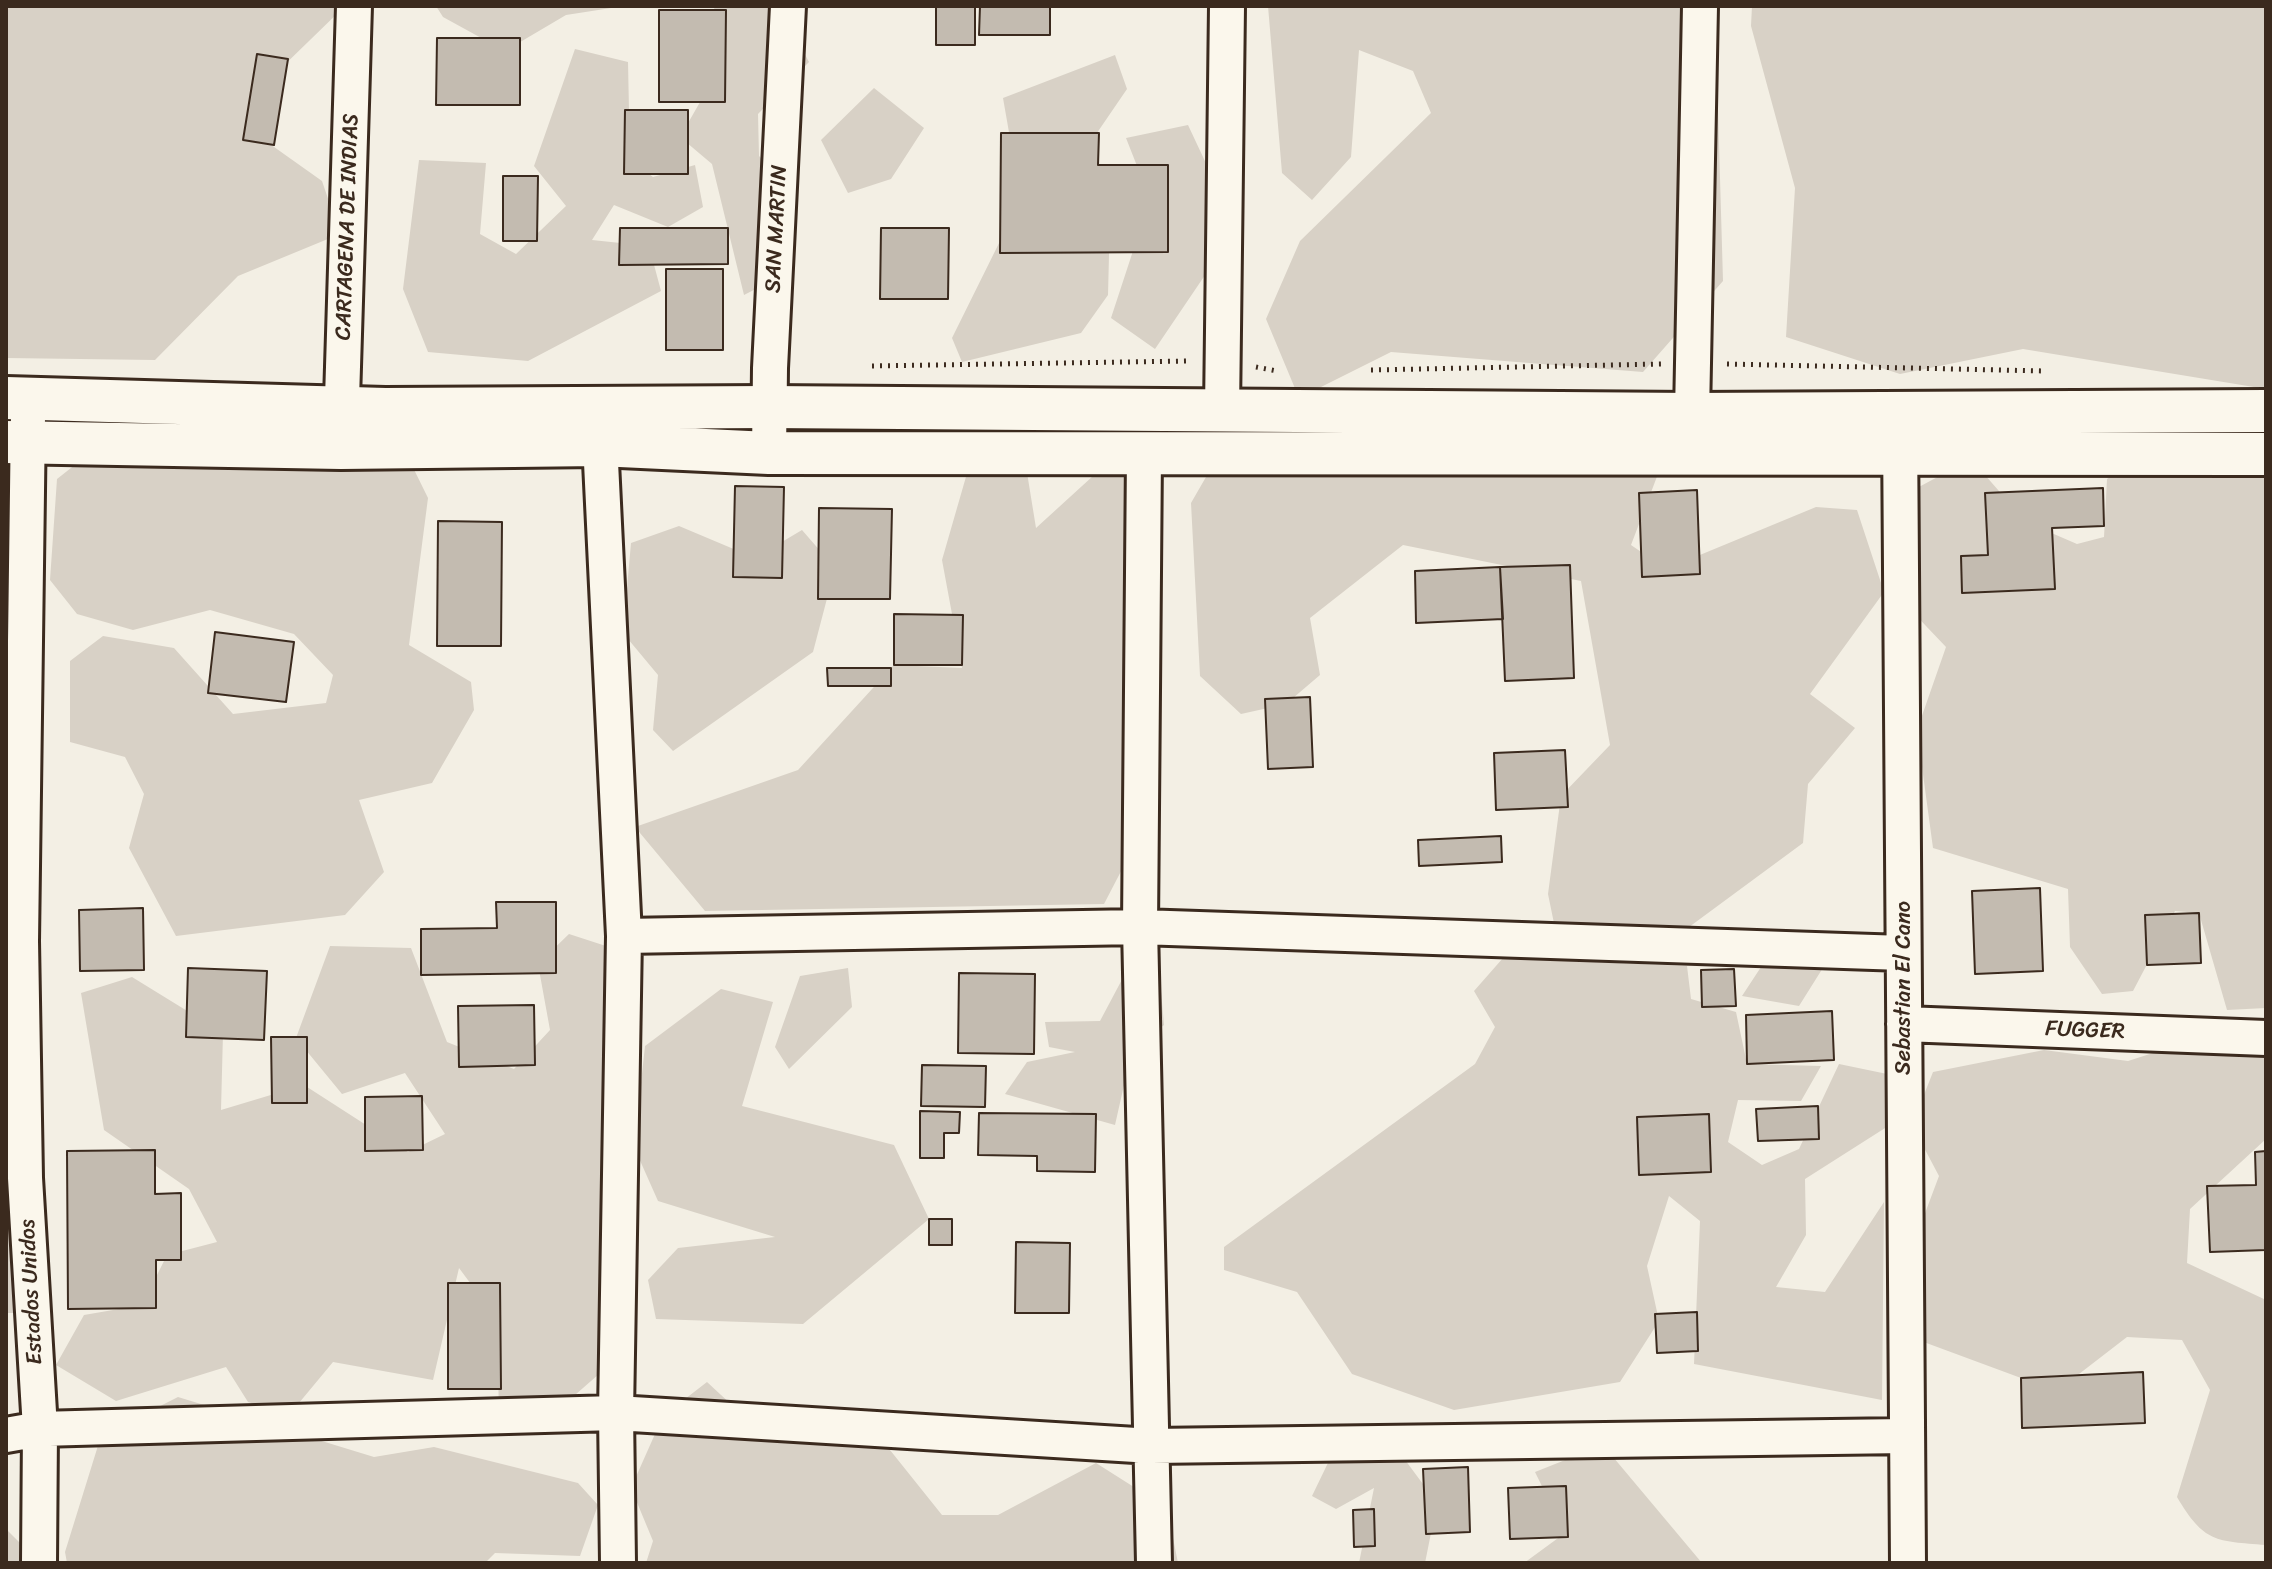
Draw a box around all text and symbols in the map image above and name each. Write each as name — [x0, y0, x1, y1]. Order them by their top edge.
street label: CARTAGENA DE INDIAS — [331, 113, 365, 341]
street label: SAN MARTIN — [760, 164, 794, 294]
street label: Sebastian El Cano — [1891, 901, 1917, 1075]
street label: FUGGER — [2045, 1016, 2125, 1046]
street label: Estados Unidos — [15, 1218, 49, 1366]

